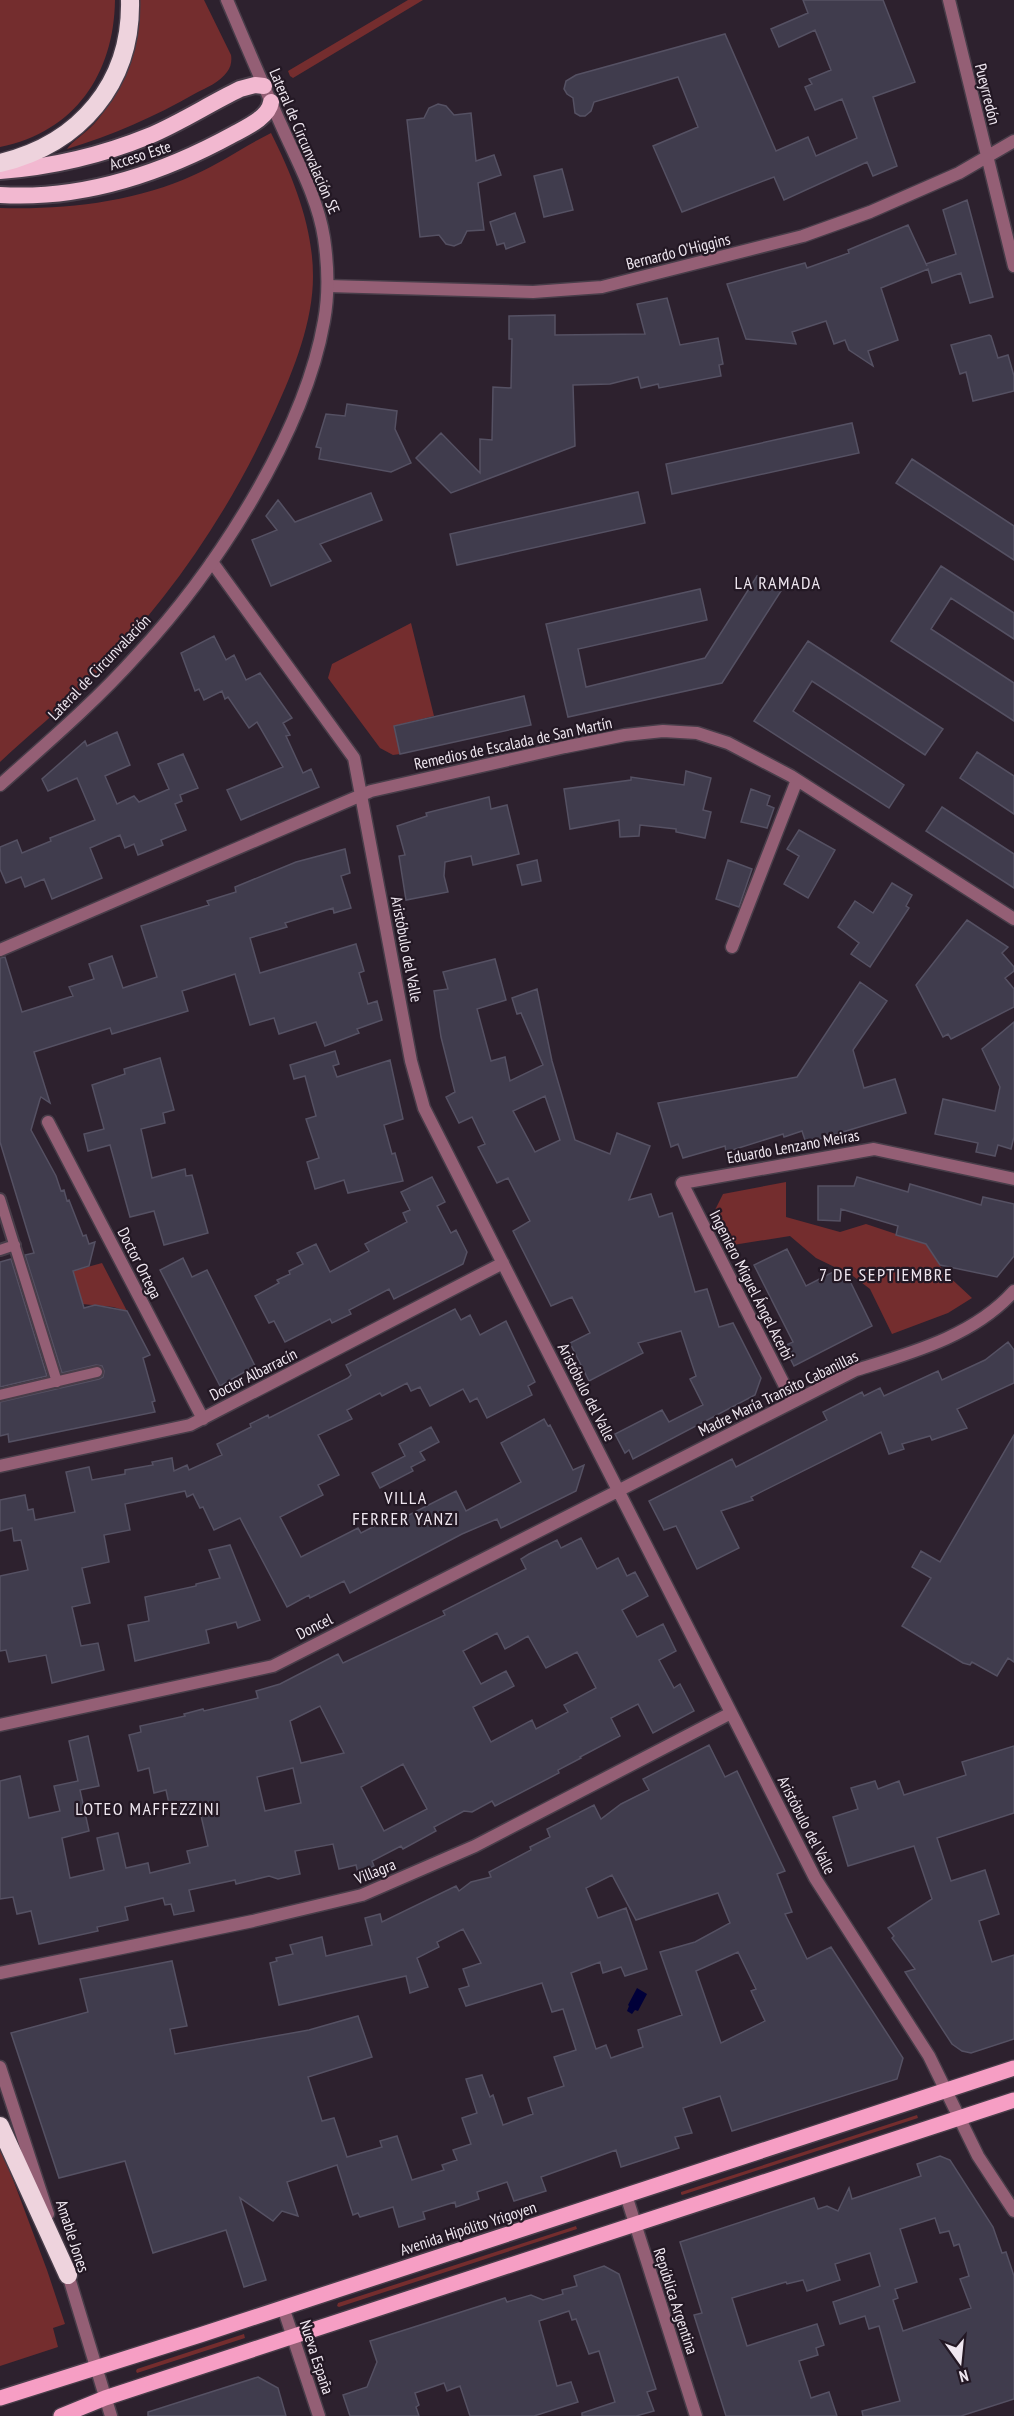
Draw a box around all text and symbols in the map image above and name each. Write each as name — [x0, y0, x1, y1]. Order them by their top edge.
street label: Pueyrredón — [971, 61, 1005, 127]
street label: Lateral de Circunvalación SE — [265, 65, 345, 217]
street label: Acceso Este — [107, 136, 173, 174]
street label: Bernardo O'Higgins — [624, 228, 732, 274]
district label: LA RAMADA — [734, 571, 822, 594]
street label: Lateral de Circunvalación — [43, 610, 155, 724]
street label: Remedios de Escalada de San Martín — [412, 712, 614, 774]
street label: Aristóbulo del Valle — [387, 894, 427, 1004]
street label: Eduardo Lenzano Meiras — [725, 1124, 861, 1168]
street label: Ingeniero Miguel Ángel Acerbi — [705, 1207, 799, 1363]
street label: Doctor Ortega — [113, 1224, 167, 1302]
district label: 7 DE SEPTIEMBRE — [819, 1263, 953, 1286]
street label: Aristóbulo del Valle — [554, 1340, 620, 1444]
street label: Doctor Albarracín — [206, 1343, 300, 1405]
street label: Madre María Transito Cabanillas — [695, 1346, 861, 1440]
district label: VILLA FERRER YANZI — [352, 1486, 460, 1530]
street label: Doncel — [292, 1608, 336, 1644]
street label: Aristóbulo del Valle — [774, 1773, 840, 1877]
district label: LOTEO MAFFEZZINI — [75, 1797, 221, 1820]
street label: Villagra — [351, 1854, 398, 1889]
street label: Amable Jones — [52, 2197, 94, 2275]
street label: Avenida Hipólito Yrigoyen — [397, 2197, 539, 2259]
street label: República Argentina — [649, 2245, 703, 2357]
street label: Nueva España — [296, 2317, 338, 2397]
north arrow — [930, 2332, 990, 2392]
text: N — [957, 2366, 971, 2387]

